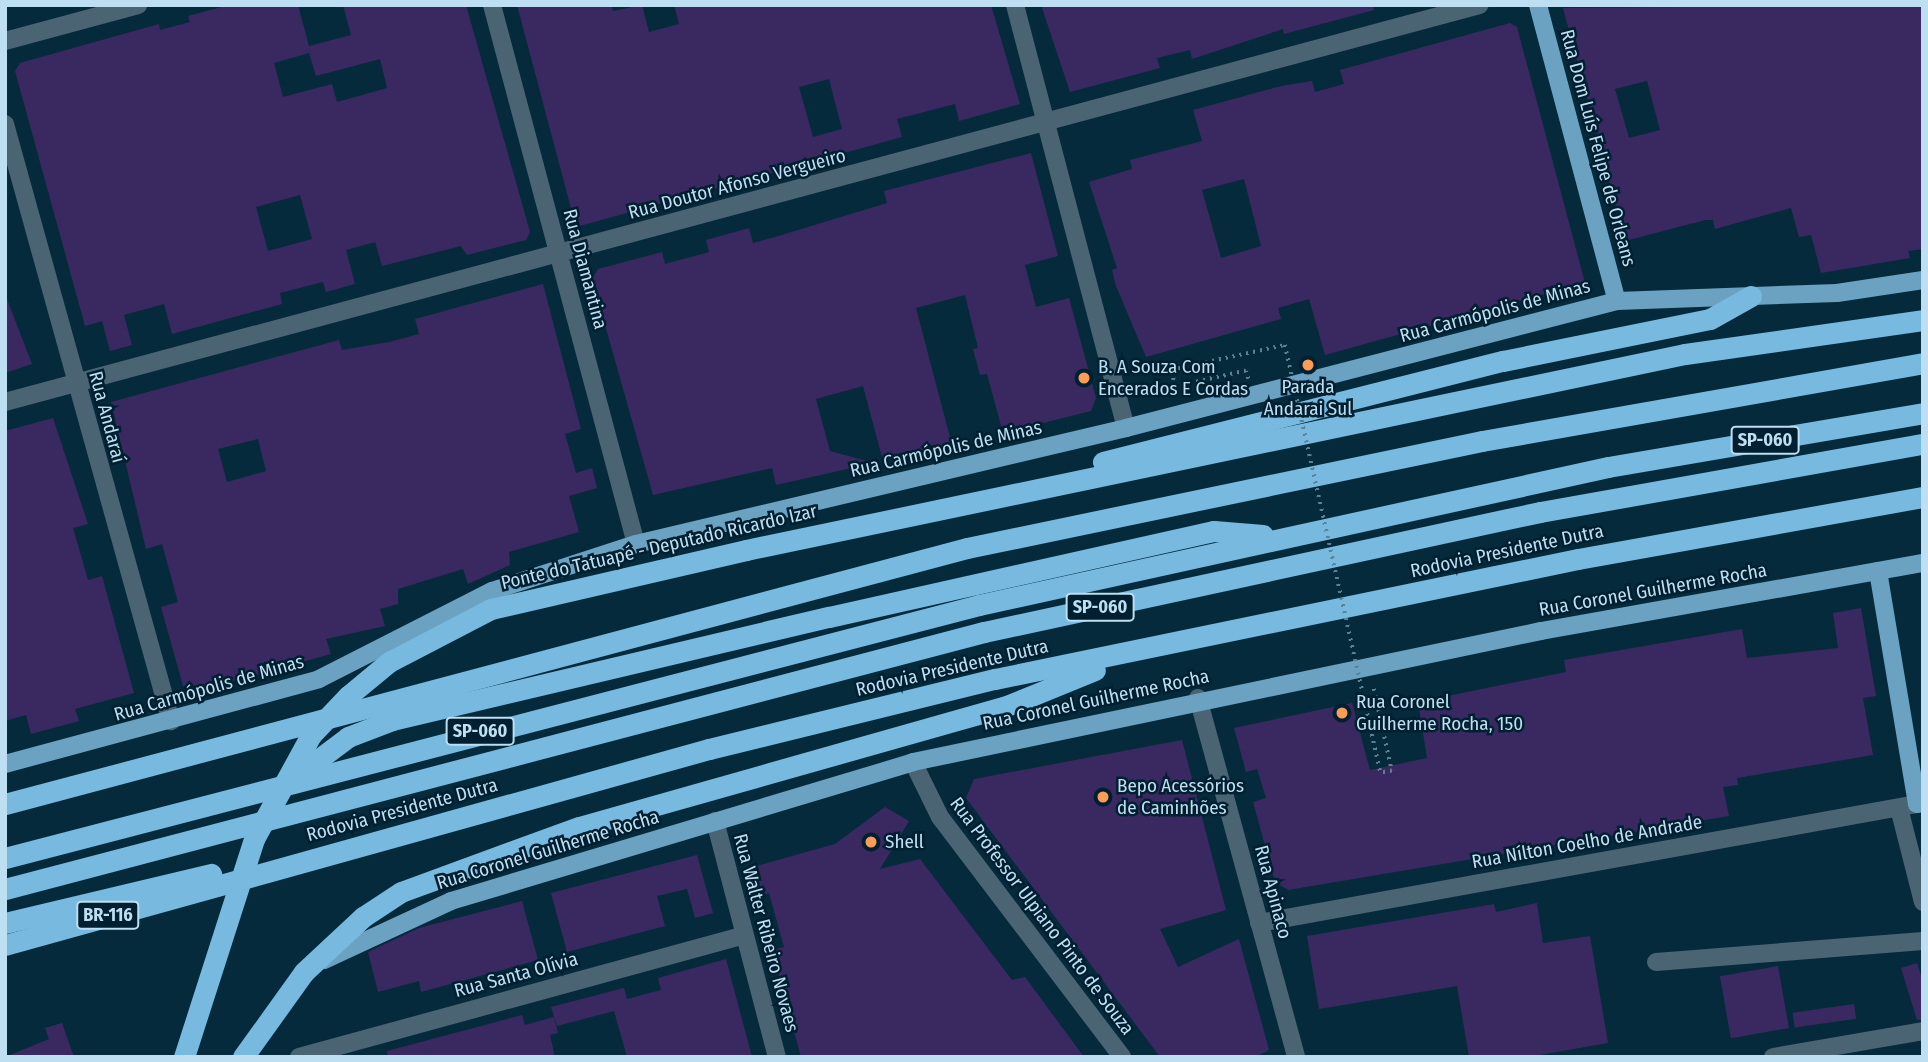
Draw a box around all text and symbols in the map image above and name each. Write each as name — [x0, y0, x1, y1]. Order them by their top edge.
street label: Rua Dom Luís Felipe de Orleans — [1555, 27, 1641, 269]
street label: Rua Doutor Afonso Vergueiro — [626, 144, 848, 224]
street label: Rua Diamantina — [558, 206, 612, 332]
street label: Rua Carmópolis de Minas — [1397, 275, 1593, 347]
place label: B. A Souza Com Encerados E Cordas — [1098, 356, 1248, 400]
marker: Parada Andarai Sul — [1300, 357, 1316, 373]
street label: Rua Andaraí — [84, 369, 130, 465]
marker: B. A Souza Com Encerados E Cordas — [1076, 370, 1092, 386]
place label: Parada Andarai Sul — [1264, 376, 1352, 420]
street label: Rua Carmópolis de Minas — [848, 416, 1044, 482]
road number: SP-060 — [1730, 426, 1800, 454]
street label: Ponte do Tatuapé - Deputado Ricardo Izar — [499, 499, 819, 595]
street label: Rodovia Presidente Dutra — [1408, 519, 1606, 583]
street label: Rua Coronel Guilherme Rocha — [1537, 559, 1769, 621]
road number: SP-060 — [1065, 592, 1135, 622]
street label: Rodovia Presidente Dutra — [853, 635, 1051, 701]
street label: Rua Carmópolis de Minas — [112, 650, 306, 726]
street label: Rua Coronel Guilherme Rocha — [981, 665, 1211, 735]
place label: Rua Coronel Guilherme Rocha, 150 — [1356, 691, 1523, 735]
marker: Rua Coronel Guilherme Rocha, 150 — [1334, 705, 1350, 721]
road number: SP-060 — [445, 716, 515, 746]
street label: Rodovia Presidente Dutra — [304, 773, 500, 847]
place label: Bepo Acessórios de Caminhões — [1117, 775, 1244, 819]
marker: Bepo Acessórios de Caminhões — [1095, 789, 1111, 805]
street label: Rua Professor Ulpiano Pinto de Souza — [945, 793, 1139, 1039]
street label: Rua Coronel Guilherme Rocha — [434, 805, 662, 895]
street label: Rua Nílton Coelho de Andrade — [1470, 811, 1704, 873]
street label: Rua Walter Ribeiro Novaes — [728, 831, 804, 1035]
place label: Shell — [885, 831, 924, 853]
marker: Shell — [863, 834, 879, 850]
street label: Rua Apinaco — [1250, 843, 1296, 941]
road number: BR-116 — [75, 900, 141, 930]
street label: Rua Santa Olívia — [452, 948, 580, 1002]

